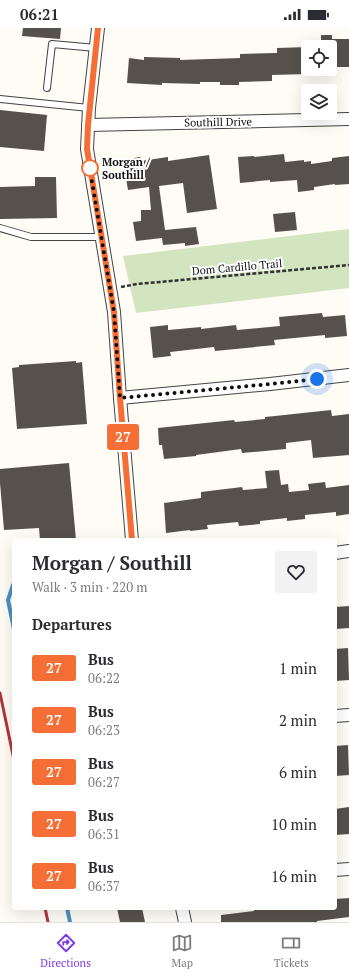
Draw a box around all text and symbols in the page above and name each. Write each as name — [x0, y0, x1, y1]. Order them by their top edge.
text: 06:21 — [20, 4, 59, 24]
map controls — [301, 40, 337, 120]
button: locate — [301, 40, 337, 76]
button: layers — [301, 84, 337, 120]
street label: Southill Drive — [184, 114, 252, 130]
place label: Morgan / Southill — [102, 155, 151, 182]
marker: Morgan / Southill — [81, 159, 99, 177]
street label: Dom Cardillo Trail — [191, 256, 283, 278]
your location — [307, 369, 327, 389]
line badge: 27 — [105, 424, 141, 450]
text: 27 — [115, 427, 131, 446]
text: Morgan / Southill — [32, 550, 192, 575]
button: heart — [275, 551, 317, 593]
text: Walk · 3 min · 220 m — [32, 578, 147, 596]
text: Departures — [32, 614, 112, 634]
text: Bus — [88, 649, 114, 669]
text: 27 — [46, 658, 62, 677]
text: 1 min — [279, 658, 317, 678]
text: 06:22 — [88, 669, 120, 687]
text: Bus — [88, 701, 114, 721]
text: 27 — [46, 710, 62, 729]
text: 2 min — [279, 710, 317, 730]
text: 06:23 — [88, 721, 120, 739]
text: Bus — [88, 753, 114, 773]
text: 27 — [46, 762, 62, 781]
text: 6 min — [279, 762, 317, 782]
text: 06:27 — [88, 773, 120, 791]
text: Bus — [88, 805, 114, 825]
text: 27 — [46, 814, 62, 833]
text: 10 min — [271, 814, 317, 834]
text: 06:31 — [88, 825, 120, 843]
text: Bus — [88, 857, 114, 877]
text: 27 — [46, 866, 62, 885]
text: 16 min — [271, 866, 317, 886]
text: 06:37 — [88, 877, 120, 895]
tab: Directions — [40, 932, 91, 970]
tab: Map — [171, 932, 193, 970]
tab: Tickets — [274, 932, 309, 970]

